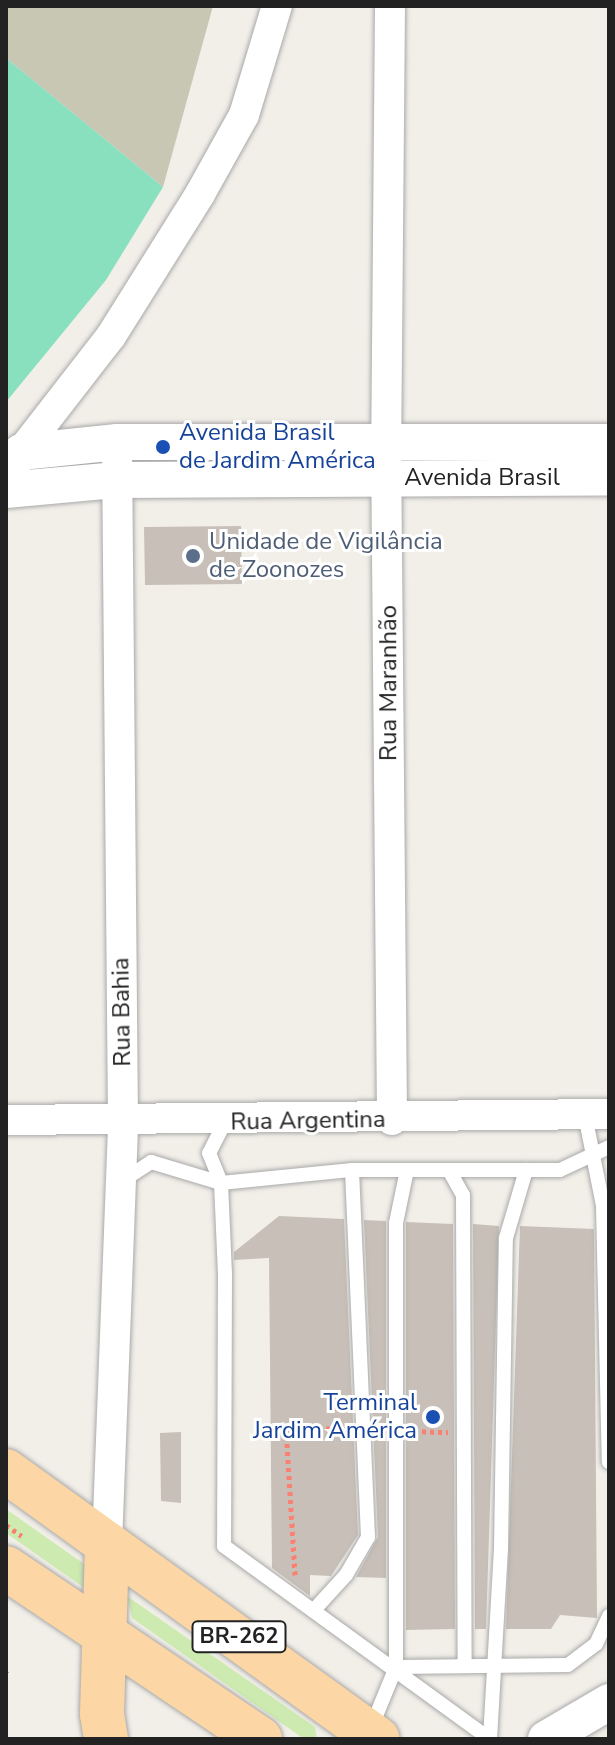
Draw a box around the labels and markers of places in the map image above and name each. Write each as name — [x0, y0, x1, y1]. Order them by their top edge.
place label: Avenida Brasil de Jardim América — [179, 419, 376, 475]
marker: Avenida Brasil de Jardim América — [154, 438, 172, 456]
place label: Unidade de Vigilância de Zoonozes — [209, 528, 443, 584]
marker: Unidade de Vigilância de Zoonozes — [184, 547, 202, 565]
place label: Terminal Jardim América — [253, 1389, 417, 1445]
marker: Terminal Jardim América — [424, 1408, 442, 1426]

